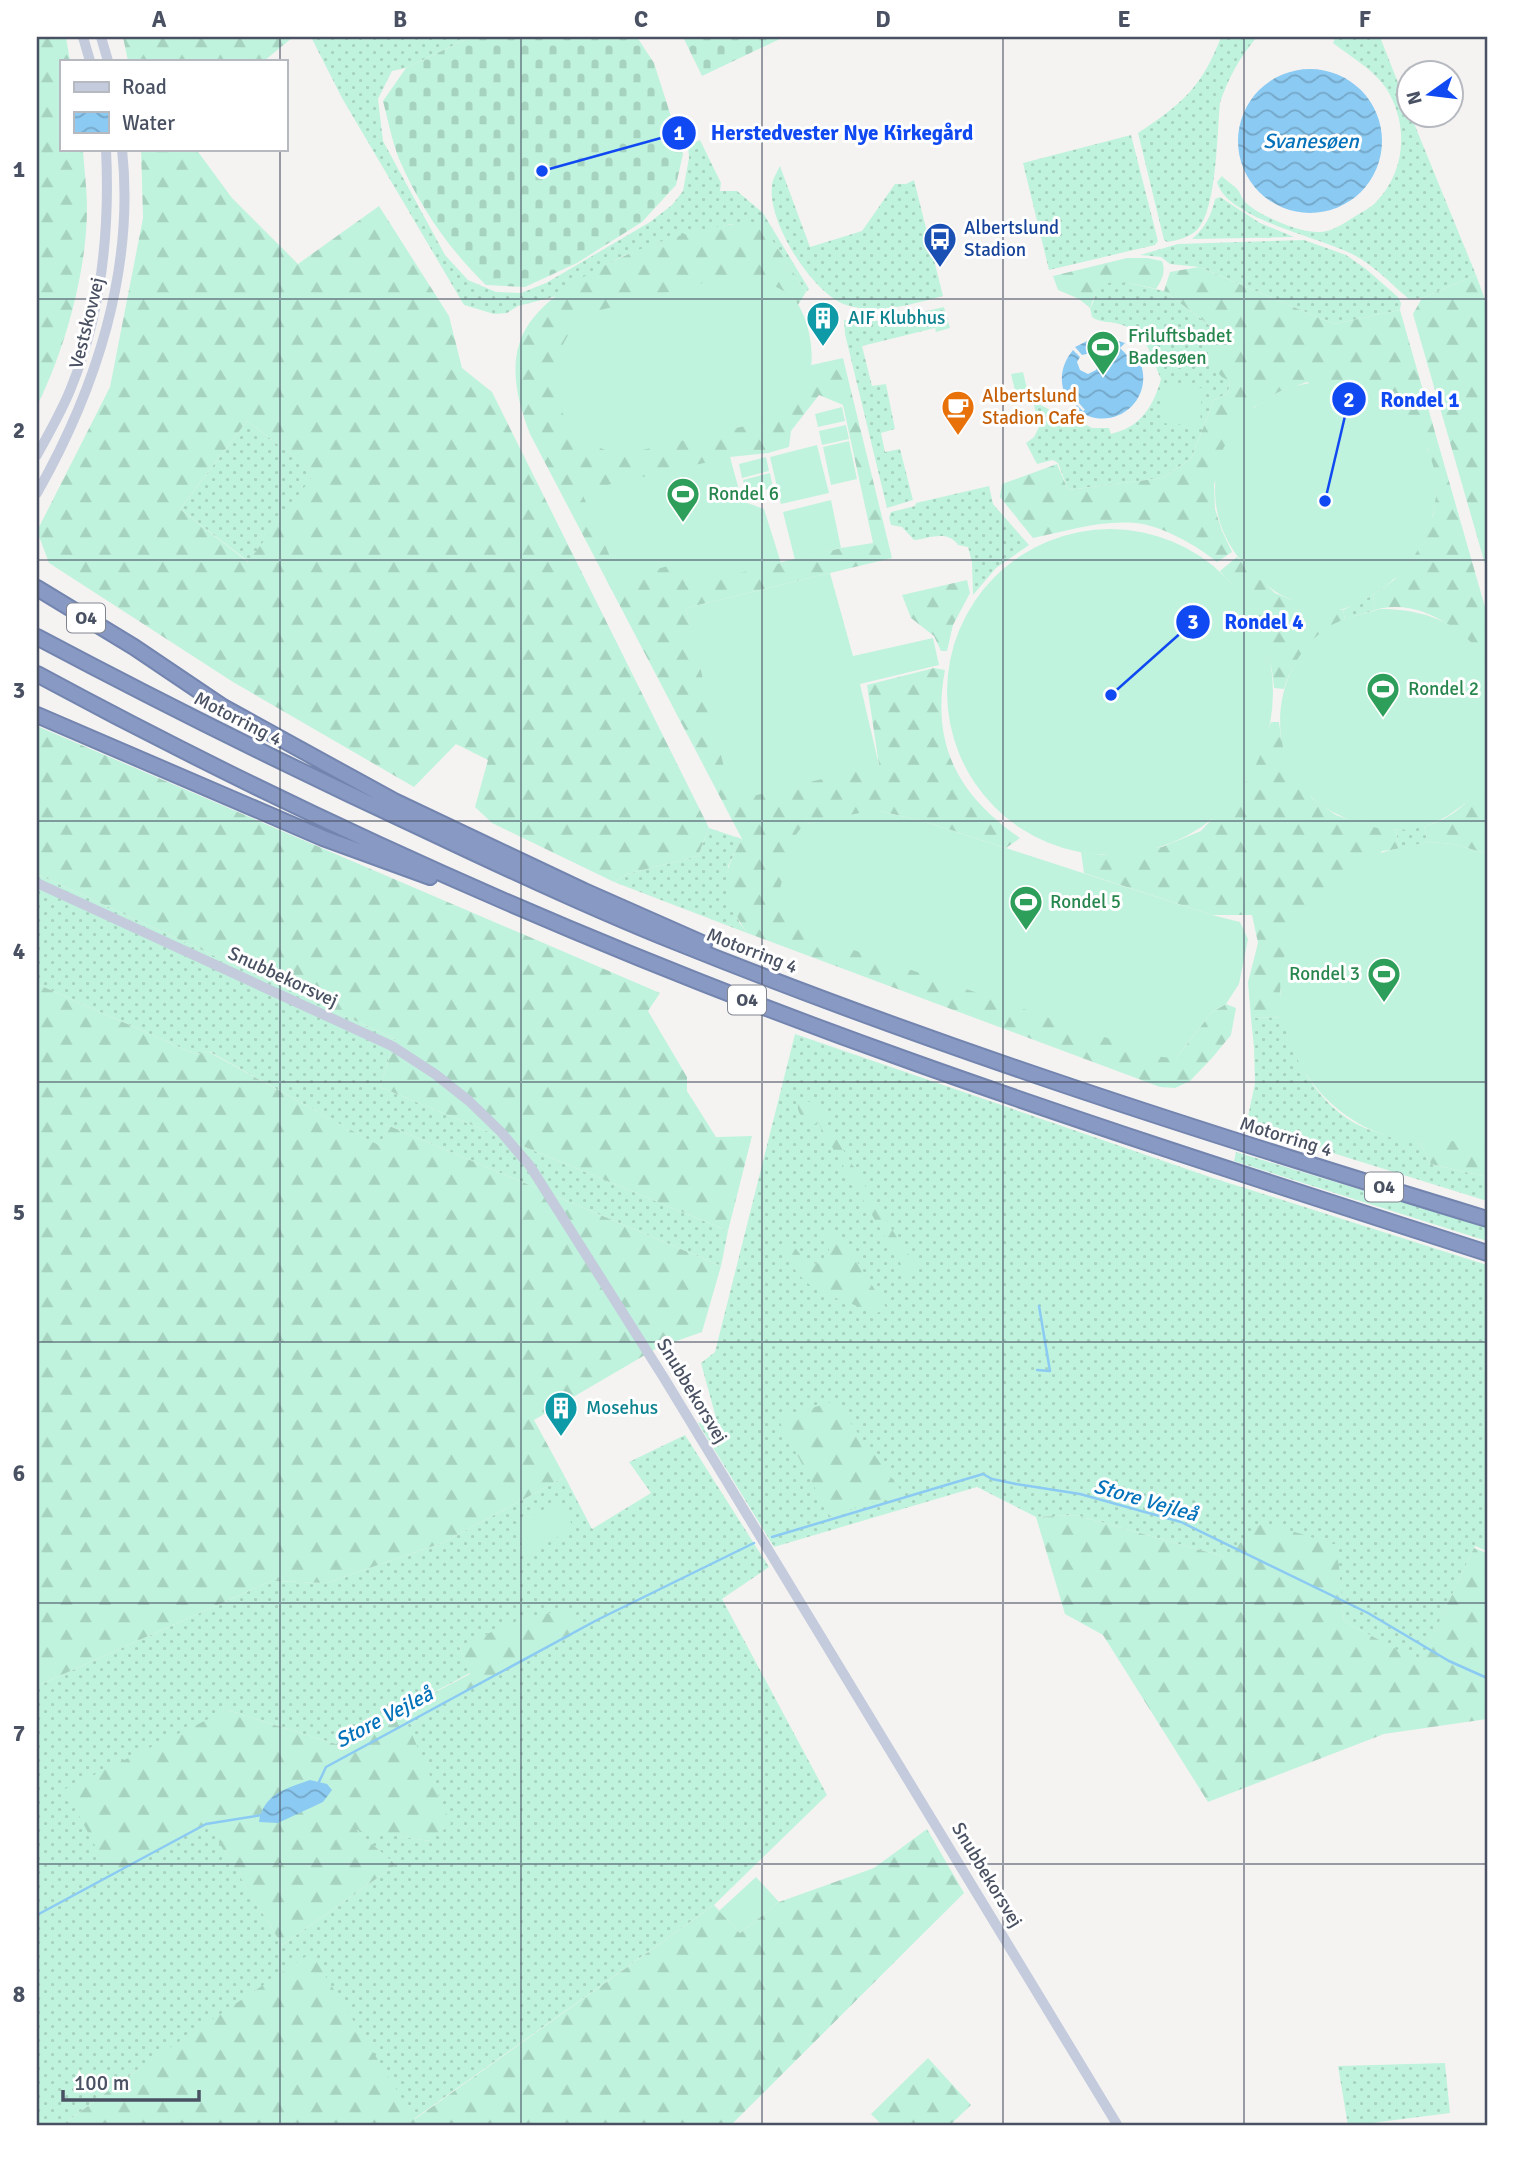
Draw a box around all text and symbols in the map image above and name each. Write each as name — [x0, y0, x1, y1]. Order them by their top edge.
text: A — [152, 5, 167, 34]
text: B — [393, 5, 407, 34]
text: C — [634, 5, 648, 34]
text: D — [875, 5, 891, 34]
text: E — [1117, 5, 1131, 34]
text: F — [1359, 5, 1371, 34]
legend — [60, 60, 287, 150]
north arrow — [1394, 60, 1464, 130]
text: Road — [122, 74, 167, 100]
text: N — [1401, 89, 1428, 107]
text: Water — [122, 110, 175, 136]
callout: Herstedvester Nye Kirkegård — [662, 112, 987, 154]
text: 1 — [673, 120, 685, 146]
text: Herstedvester Nye Kirkegård — [711, 120, 973, 146]
water label: Svanesøen — [1263, 128, 1359, 154]
text: 1 — [13, 155, 25, 184]
place label: Albertslund Stadion — [964, 216, 1059, 262]
bus stop icon: Albertslund Stadion — [921, 220, 959, 269]
street label: Vestskovvej — [64, 275, 110, 371]
building icon: AIF Klubhus — [804, 299, 842, 348]
place label: AIF Klubhus — [848, 306, 945, 330]
place label: Friluftsbadet Badesøen — [1128, 324, 1233, 370]
sports icon: Friluftsbadet Badesøen — [1084, 328, 1122, 377]
callout: Rondel 1 — [1331, 378, 1474, 420]
place label: Albertslund Stadion Cafe — [982, 384, 1085, 430]
text: 2 — [1343, 387, 1355, 413]
text: Rondel 1 — [1380, 387, 1460, 413]
cafe icon: Albertslund Stadion Cafe — [939, 388, 977, 437]
text: 2 — [13, 416, 25, 445]
sports icon: Rondel 6 — [664, 475, 702, 524]
place label: Rondel 6 — [708, 482, 779, 506]
callout: Rondel 4 — [1175, 601, 1317, 643]
road number: O4 — [67, 604, 105, 632]
text: 3 — [1187, 609, 1199, 635]
text: Rondel 4 — [1224, 609, 1304, 635]
sports icon: Rondel 2 — [1364, 670, 1402, 719]
text: 3 — [13, 676, 25, 705]
place label: Rondel 2 — [1408, 677, 1479, 701]
street label: Motorring 4 — [190, 687, 286, 751]
sports icon: Rondel 5 — [1007, 883, 1045, 932]
place label: Rondel 5 — [1050, 890, 1121, 914]
street label: Motorring 4 — [703, 923, 801, 979]
text: 4 — [13, 937, 25, 966]
street label: Snubbekorsvej — [224, 941, 342, 1013]
sports icon: Rondel 3 — [1365, 955, 1403, 1004]
place label: Rondel 3 — [1289, 962, 1360, 986]
road number: O4 — [728, 986, 766, 1015]
street label: Motorring 4 — [1237, 1112, 1335, 1162]
road number: O4 — [1365, 1172, 1403, 1202]
text: 5 — [13, 1198, 25, 1227]
street label: Snubbekorsvej — [651, 1334, 733, 1448]
building icon: Mosehus — [542, 1389, 580, 1438]
place label: Mosehus — [586, 1396, 658, 1420]
text: 6 — [13, 1459, 25, 1488]
water label: Store Vejleå — [1091, 1473, 1202, 1528]
water label: Store Vejleå — [331, 1680, 438, 1754]
text: 7 — [13, 1719, 25, 1748]
street label: Snubbekorsvej — [946, 1818, 1028, 1932]
text: 8 — [13, 1980, 25, 2009]
scale bar — [63, 2058, 200, 2102]
text: 100 m — [74, 2070, 129, 2096]

